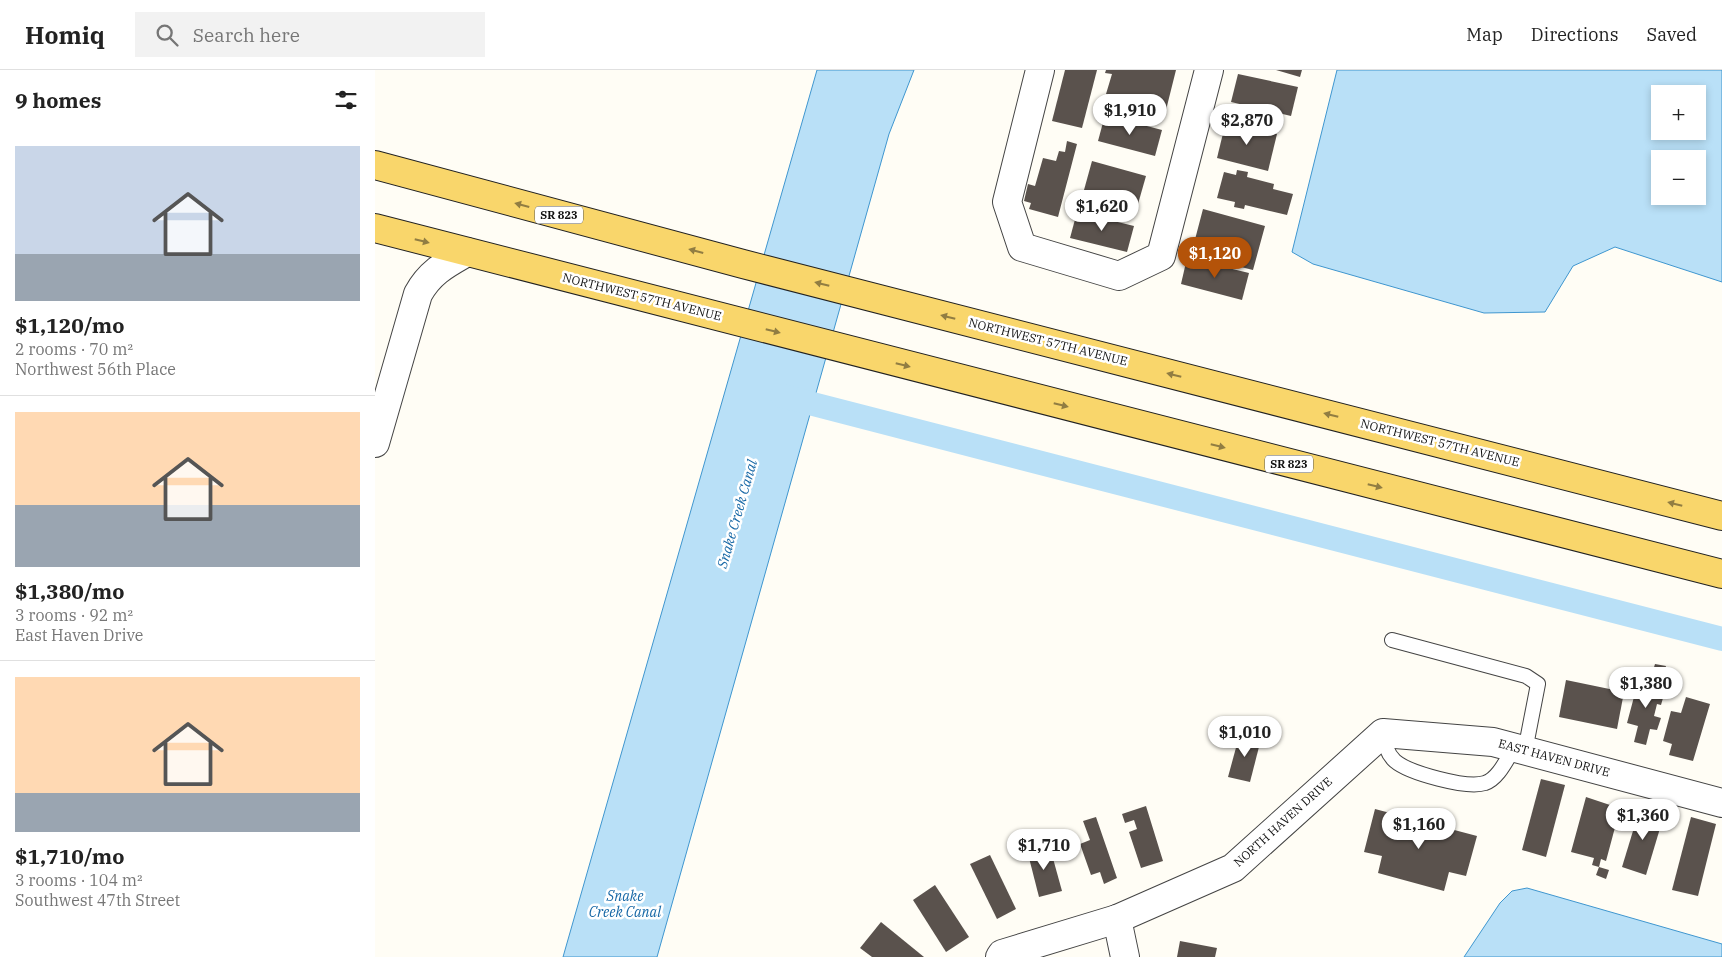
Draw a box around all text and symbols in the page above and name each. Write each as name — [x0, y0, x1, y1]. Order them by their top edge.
search box — [135, 12, 485, 57]
text: Homiq — [25, 19, 105, 51]
icon: search — [153, 21, 181, 49]
text: Search here — [193, 23, 300, 47]
text: Map — [1466, 23, 1503, 46]
text: Directions — [1531, 23, 1619, 46]
text: Saved — [1647, 23, 1697, 46]
map controls — [1651, 85, 1706, 205]
button: + — [1651, 85, 1706, 140]
text: 9 homes — [15, 86, 101, 114]
icon: filters — [332, 86, 360, 114]
pin: $1,910 — [1089, 93, 1171, 136]
text: $1,910 — [1104, 100, 1156, 120]
pin: $2,870 — [1206, 104, 1288, 146]
text: $2,870 — [1221, 110, 1273, 130]
button: − — [1651, 150, 1706, 205]
icon: home — [143, 179, 233, 269]
pin: $1,620 — [1061, 190, 1143, 232]
text: $1,620 — [1076, 196, 1128, 216]
one-way arrow — [514, 200, 529, 208]
road number: SR 823 — [535, 206, 583, 224]
pin: $1,120 — [1174, 236, 1256, 279]
one-way arrow — [415, 237, 430, 245]
text: $1,120 — [1189, 243, 1241, 263]
one-way arrow — [688, 247, 703, 255]
street label: NORTHWEST 57TH AVENUE — [561, 269, 723, 324]
one-way arrow — [814, 280, 829, 288]
text: $1,120/mo — [15, 311, 124, 339]
one-way arrow — [941, 313, 956, 321]
street label: NORTHWEST 57TH AVENUE — [967, 314, 1129, 369]
one-way arrow — [766, 327, 781, 335]
text: 2 rooms · 70 m² — [15, 339, 133, 359]
text: Northwest 56th Place — [15, 359, 176, 379]
one-way arrow — [896, 361, 911, 369]
one-way arrow — [1166, 371, 1181, 379]
one-way arrow — [1053, 401, 1068, 409]
one-way arrow — [1323, 411, 1339, 419]
street label: NORTHWEST 57TH AVENUE — [1359, 415, 1521, 470]
one-way arrow — [1211, 442, 1226, 450]
icon: home — [143, 444, 233, 534]
road number: SR 823 — [1265, 456, 1313, 472]
water label: Snake Creek Canal — [713, 457, 761, 571]
one-way arrow — [1368, 483, 1383, 491]
one-way arrow — [1667, 499, 1682, 507]
text: $1,380/mo — [15, 577, 124, 605]
text: 3 rooms · 92 m² — [15, 605, 133, 625]
text: East Haven Drive — [15, 625, 143, 645]
pin: $1,380 — [1605, 666, 1687, 709]
text: $1,380 — [1620, 673, 1672, 693]
icon: home — [143, 709, 233, 799]
pin: $1,010 — [1204, 716, 1286, 758]
text: $1,010 — [1219, 722, 1271, 742]
street label: EAST HAVEN DRIVE — [1497, 735, 1611, 780]
street label: NORTH HAVEN DRIVE — [1230, 774, 1335, 870]
pin: $1,360 — [1602, 798, 1684, 841]
text: $1,360 — [1617, 805, 1669, 825]
pin: $1,160 — [1378, 808, 1460, 850]
text: $1,160 — [1393, 814, 1445, 834]
pin: $1,710 — [1003, 828, 1085, 871]
text: $1,710 — [1018, 835, 1070, 855]
text: $1,710/mo — [15, 842, 124, 870]
text: 3 rooms · 104 m² — [15, 870, 143, 890]
water label: Snake Creek Canal — [589, 887, 662, 921]
text: Southwest 47th Street — [15, 890, 180, 910]

